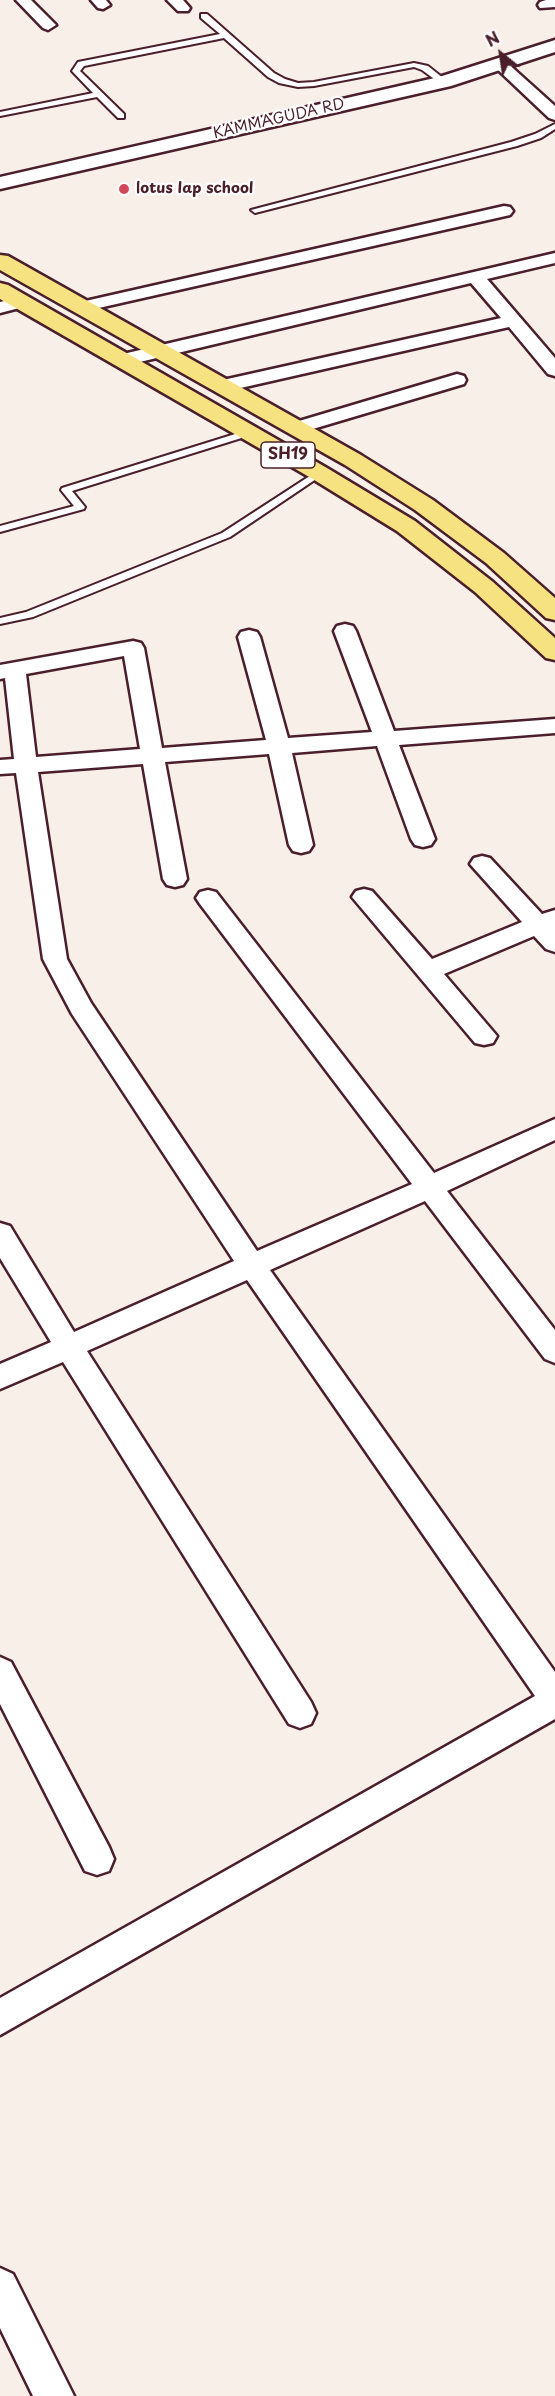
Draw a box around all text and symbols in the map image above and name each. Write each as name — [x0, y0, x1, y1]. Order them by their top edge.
north arrow — [471, 24, 531, 84]
text: N — [481, 25, 503, 52]
street label: KAMMAGUDA RD — [211, 95, 347, 143]
place label: lotus lap school — [136, 180, 253, 198]
marker: lotus lap school — [117, 182, 131, 196]
road number: SH19 — [261, 442, 315, 468]

